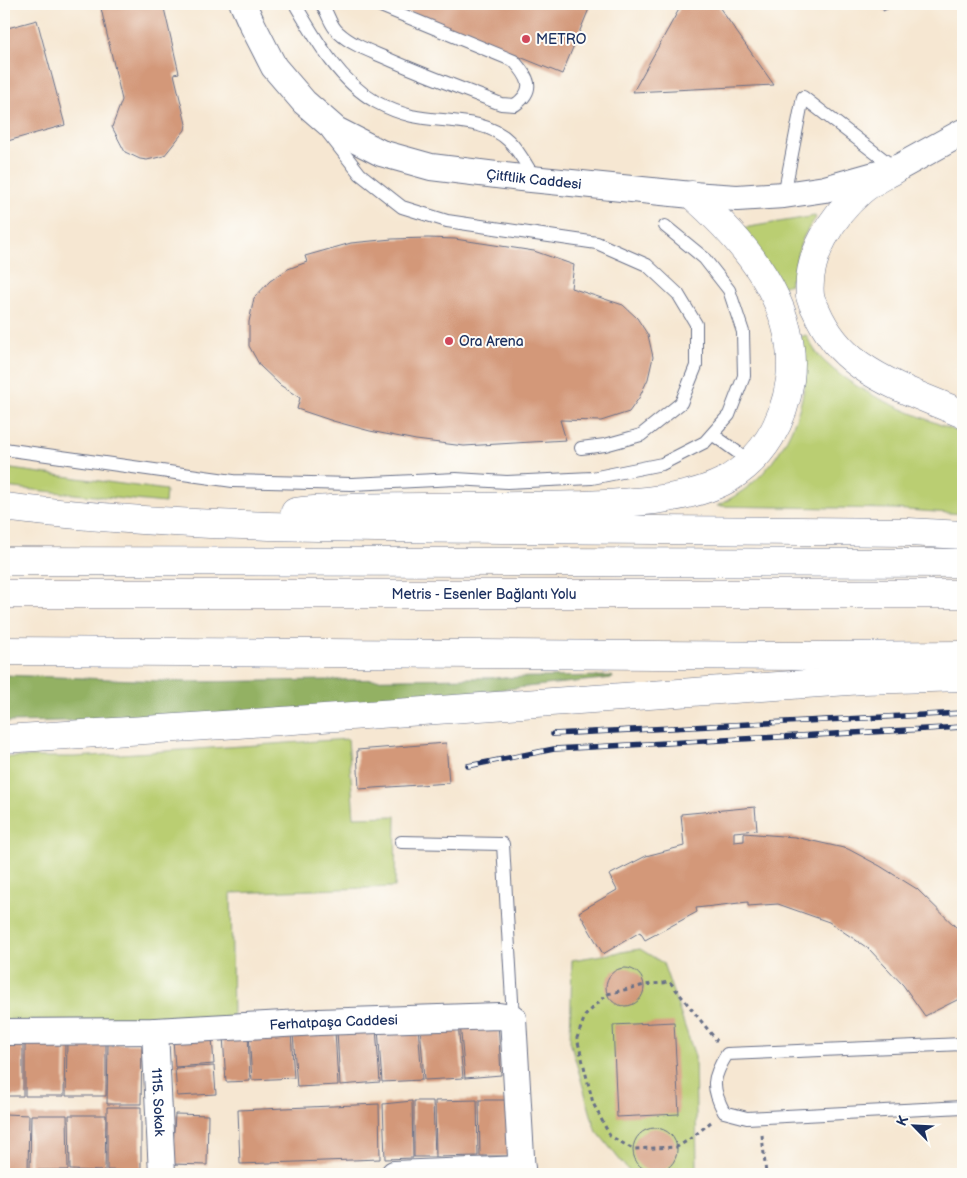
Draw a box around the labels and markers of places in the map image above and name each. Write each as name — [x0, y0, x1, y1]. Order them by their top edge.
place label: METRO — [536, 31, 587, 48]
marker: METRO — [520, 33, 532, 45]
place label: Ora Arena — [459, 333, 524, 350]
marker: Ora Arena — [443, 335, 455, 347]

